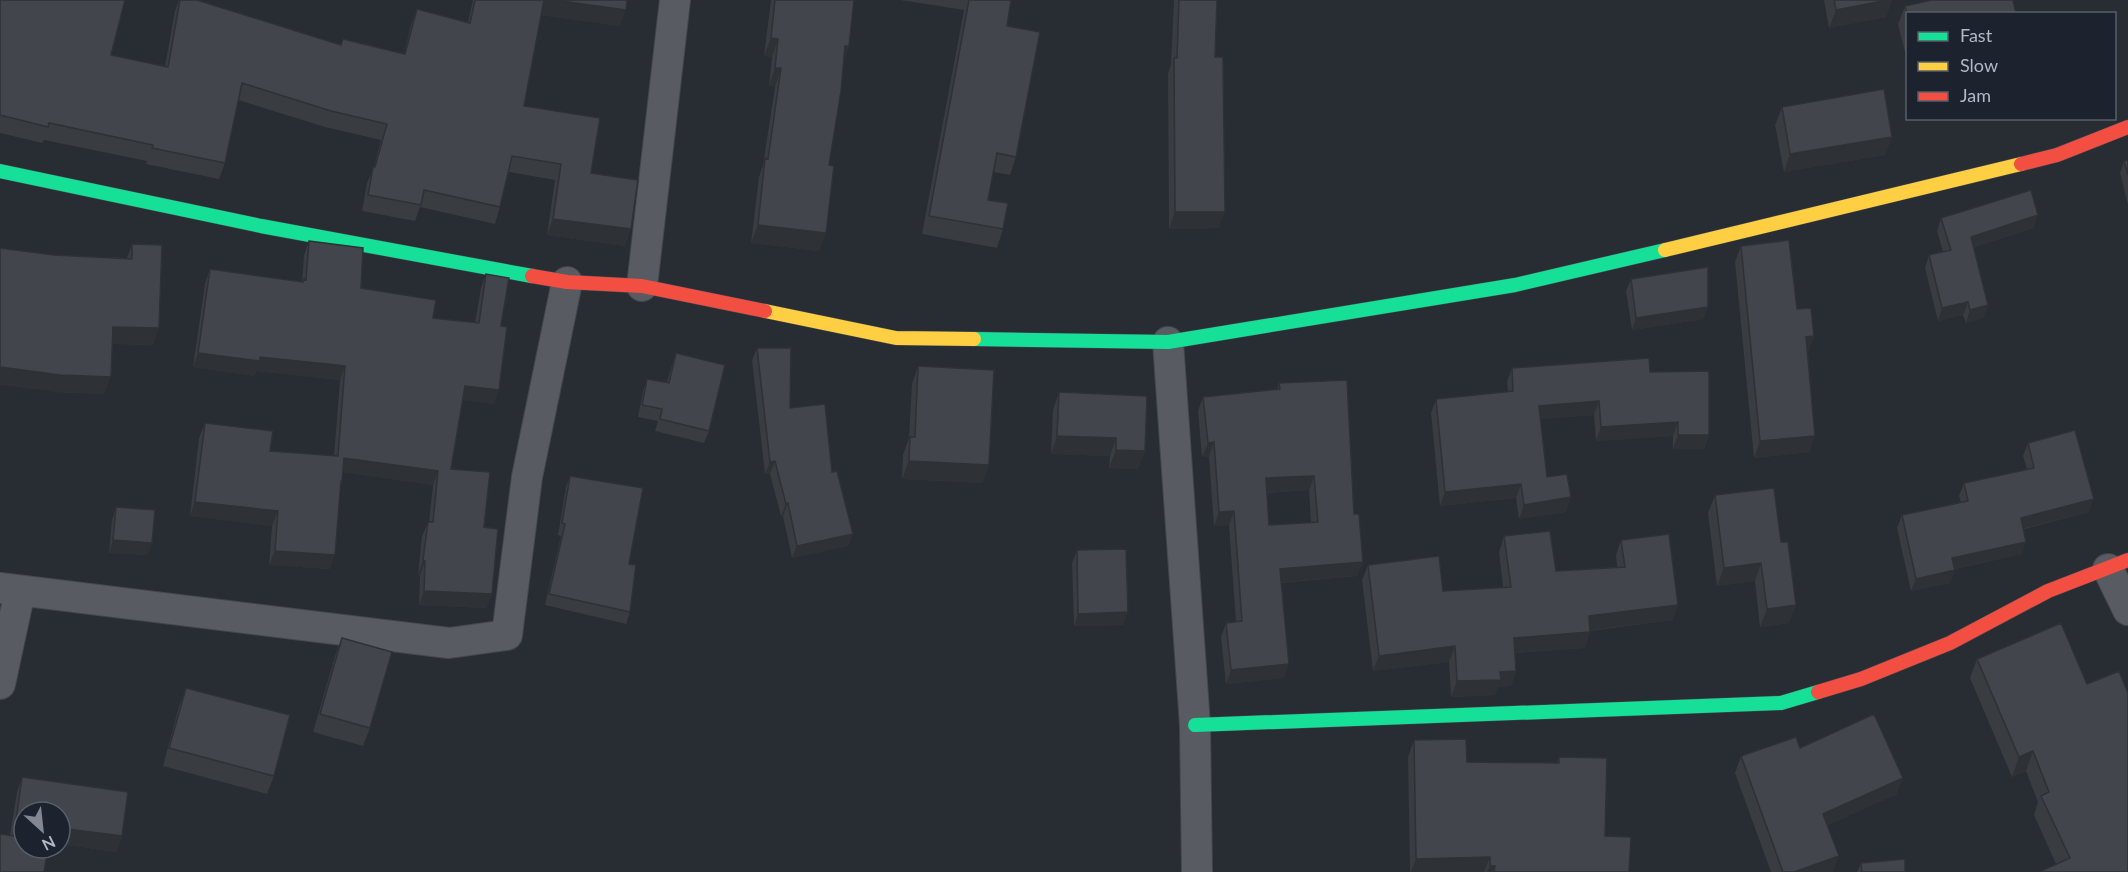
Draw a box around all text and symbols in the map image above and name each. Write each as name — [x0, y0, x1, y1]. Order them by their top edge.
legend — [1906, 12, 2116, 120]
text: Fast — [1960, 24, 1993, 46]
text: Slow — [1960, 54, 1998, 76]
text: Jam — [1960, 84, 1991, 106]
north arrow — [12, 800, 72, 860]
text: N — [39, 833, 59, 855]

